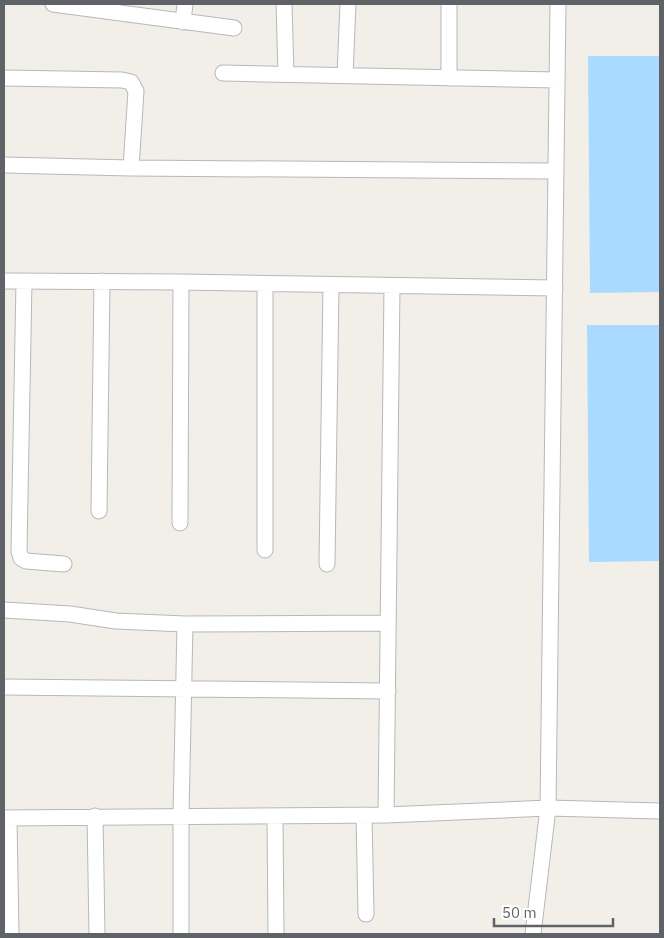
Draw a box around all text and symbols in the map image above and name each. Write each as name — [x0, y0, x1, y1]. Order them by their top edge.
scale bar — [494, 896, 613, 928]
text: 50 m — [502, 903, 537, 922]

